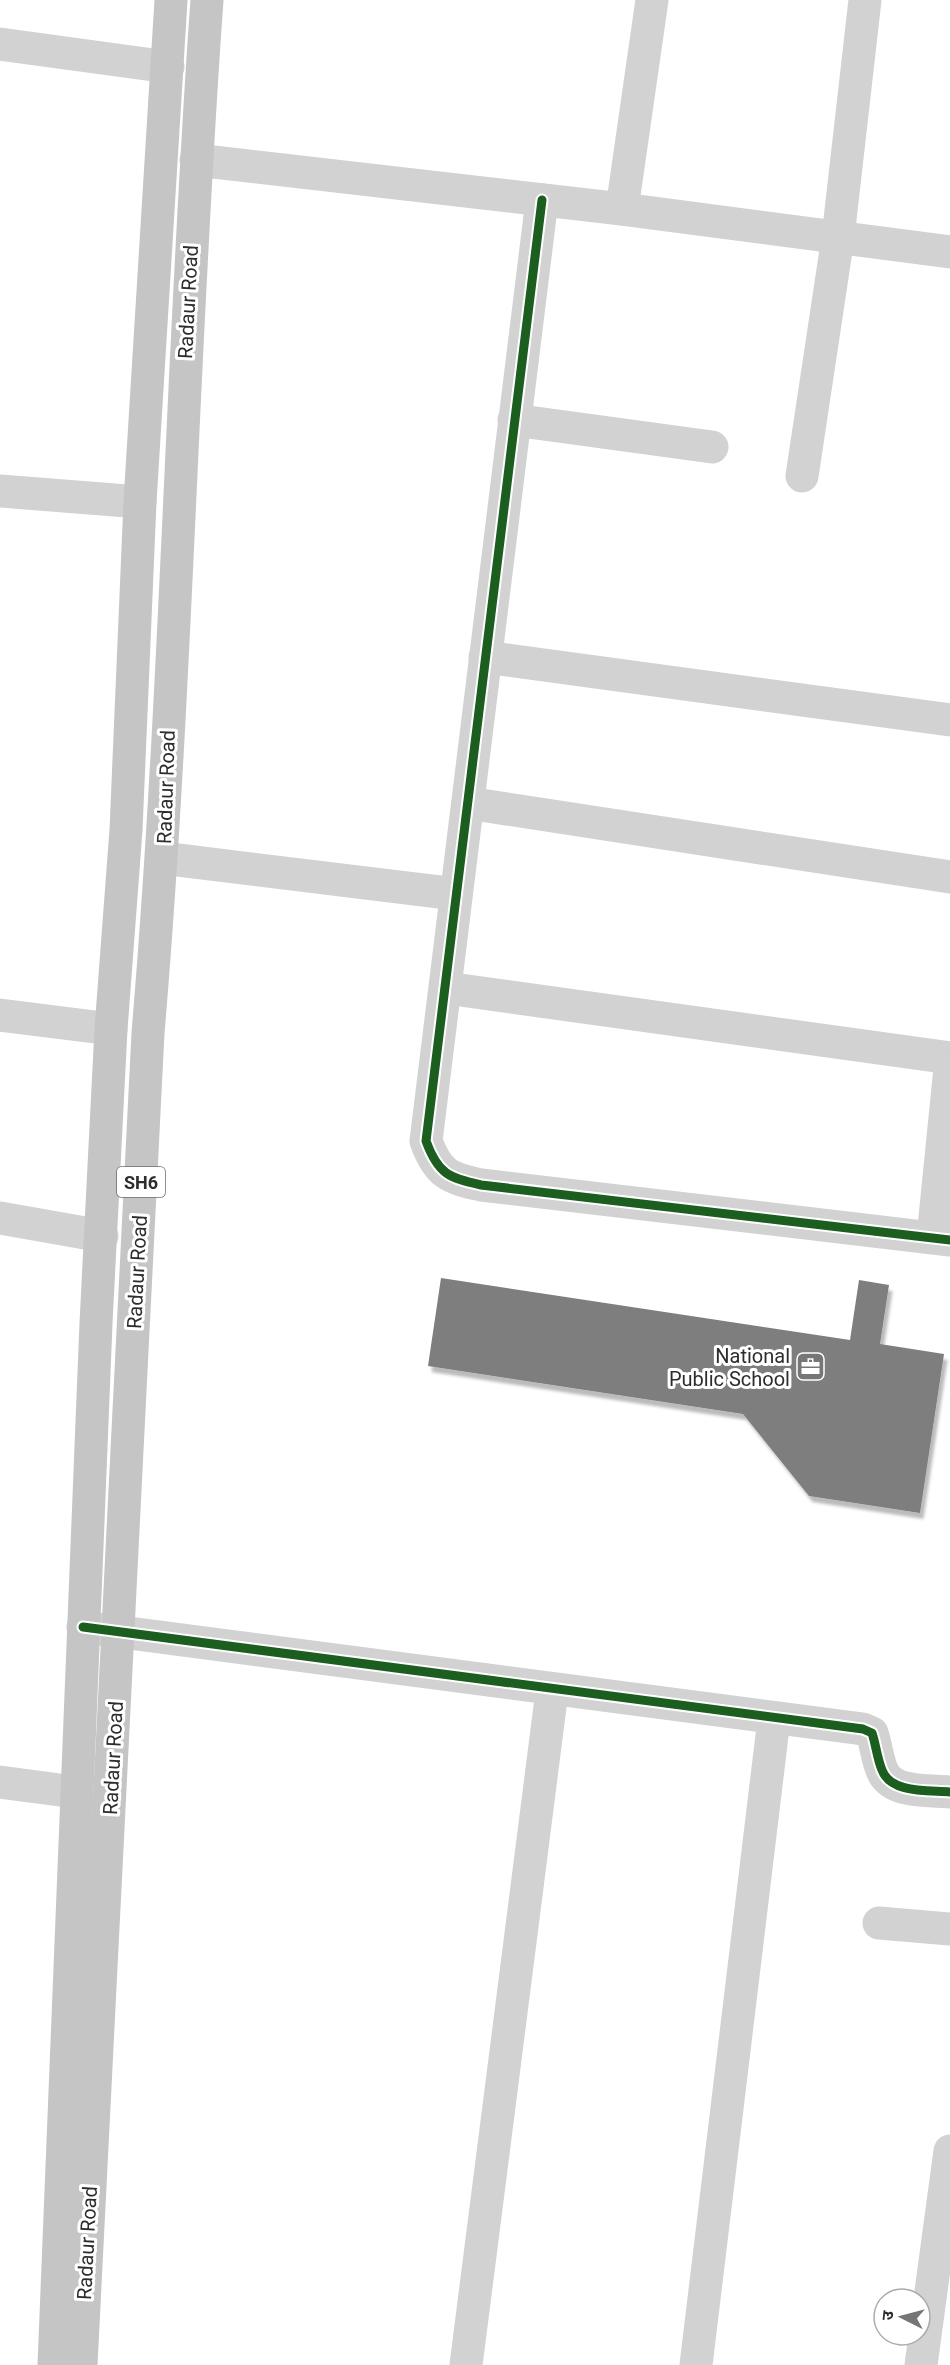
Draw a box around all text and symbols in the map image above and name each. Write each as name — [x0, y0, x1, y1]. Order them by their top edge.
street label: Radaur Road — [173, 244, 203, 360]
street label: Radaur Road — [152, 730, 180, 844]
road number: SH6 — [117, 1167, 165, 1197]
street label: Radaur Road — [122, 1214, 152, 1330]
place label: National Public School — [669, 1344, 790, 1391]
office icon: National Public School — [795, 1351, 827, 1383]
street label: Radaur Road — [98, 1700, 128, 1816]
street label: Radaur Road — [72, 2185, 102, 2301]
north arrow — [872, 2287, 932, 2347]
text: उ — [878, 2309, 898, 2321]

